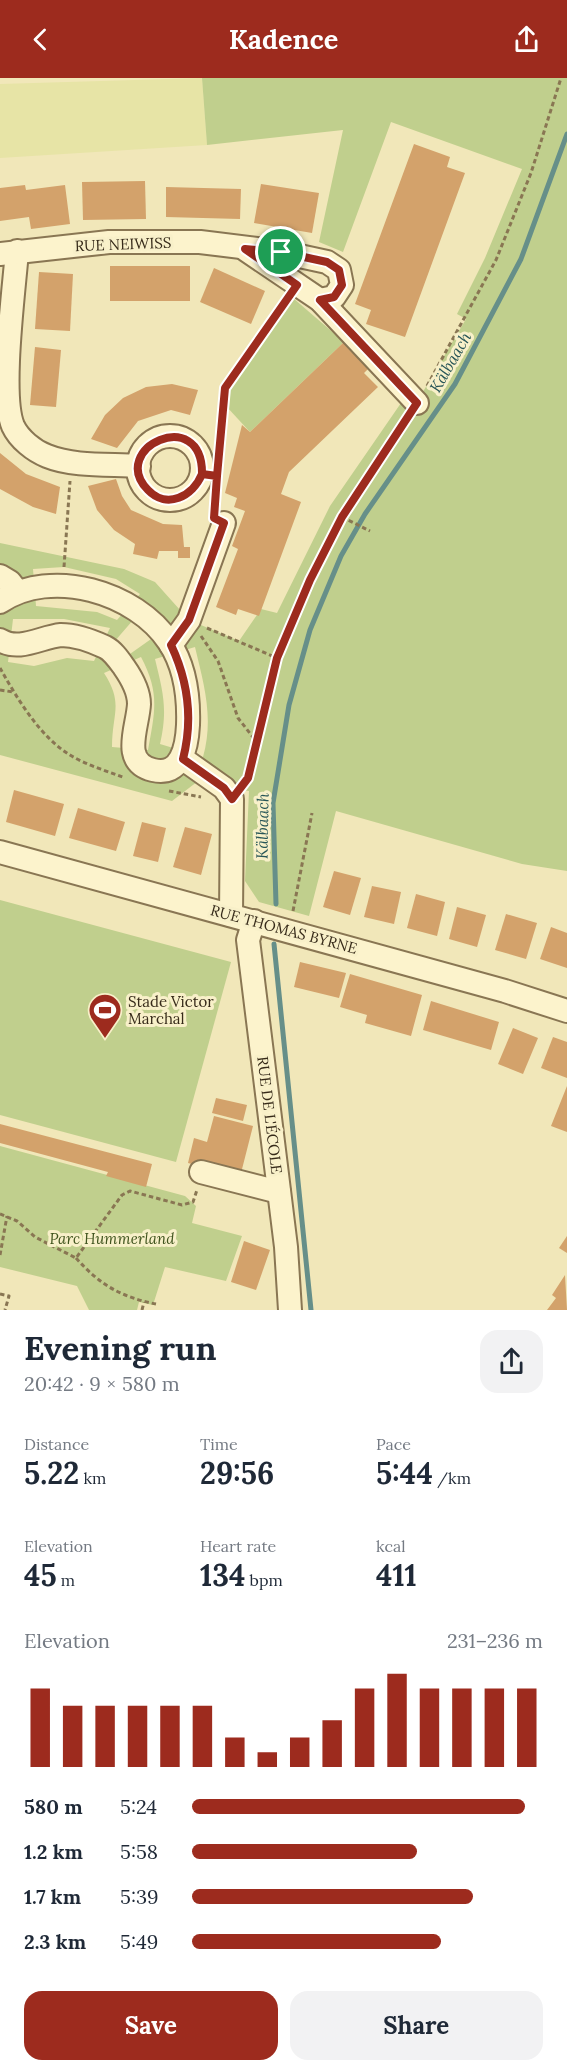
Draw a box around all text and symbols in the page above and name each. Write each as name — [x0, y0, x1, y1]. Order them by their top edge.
text: Kadence — [229, 22, 338, 56]
icon: back — [24, 23, 57, 56]
icon: share — [510, 23, 543, 56]
pin — [255, 226, 306, 277]
street label: RUE NEIWISS — [74, 233, 172, 255]
icon: arrive — [264, 235, 297, 268]
water label: Kälbaach — [425, 328, 475, 396]
water label: Kälbaach — [251, 793, 273, 859]
street label: RUE THOMAS BYRNE — [209, 900, 359, 958]
sports icon: Stade Victor Marchal — [87, 992, 123, 1039]
place label: Stade Victor Marchal — [128, 992, 214, 1028]
street label: RUE DE L'ÉCOLE — [253, 1055, 287, 1175]
park label: Parc Hummerland — [49, 1229, 175, 1248]
text: Evening run — [24, 1327, 216, 1369]
button: share — [480, 1330, 543, 1393]
text: 20:42 · 9 × 580 m — [24, 1371, 180, 1396]
text: Distance — [24, 1434, 89, 1454]
text: Time — [200, 1434, 238, 1454]
text: Pace — [376, 1434, 411, 1454]
text: 5.22 — [24, 1454, 79, 1492]
text: 29:56 — [200, 1454, 274, 1492]
text: 5:44 — [376, 1454, 433, 1492]
text: km — [79, 1468, 106, 1488]
text: /km — [433, 1468, 471, 1488]
text: Elevation — [24, 1536, 93, 1556]
text: Heart rate — [200, 1536, 276, 1556]
text: kcal — [376, 1536, 406, 1556]
text: 45 — [24, 1556, 57, 1594]
text: 134 — [200, 1556, 245, 1594]
text: 411 — [376, 1556, 417, 1594]
text: m — [57, 1570, 75, 1590]
text: bpm — [245, 1570, 283, 1590]
text: Elevation — [24, 1628, 110, 1653]
text: 231–236 m — [447, 1628, 543, 1653]
text: 580 m — [24, 1794, 83, 1819]
text: 5:24 — [120, 1794, 157, 1819]
text: 1.2 km — [24, 1839, 83, 1864]
text: 5:58 — [120, 1839, 158, 1864]
text: 1.7 km — [24, 1884, 81, 1909]
text: 5:39 — [120, 1884, 159, 1909]
text: 2.3 km — [24, 1929, 86, 1954]
text: 5:49 — [120, 1929, 158, 1954]
button: Save — [24, 1991, 278, 2060]
button: Share — [290, 1991, 543, 2060]

